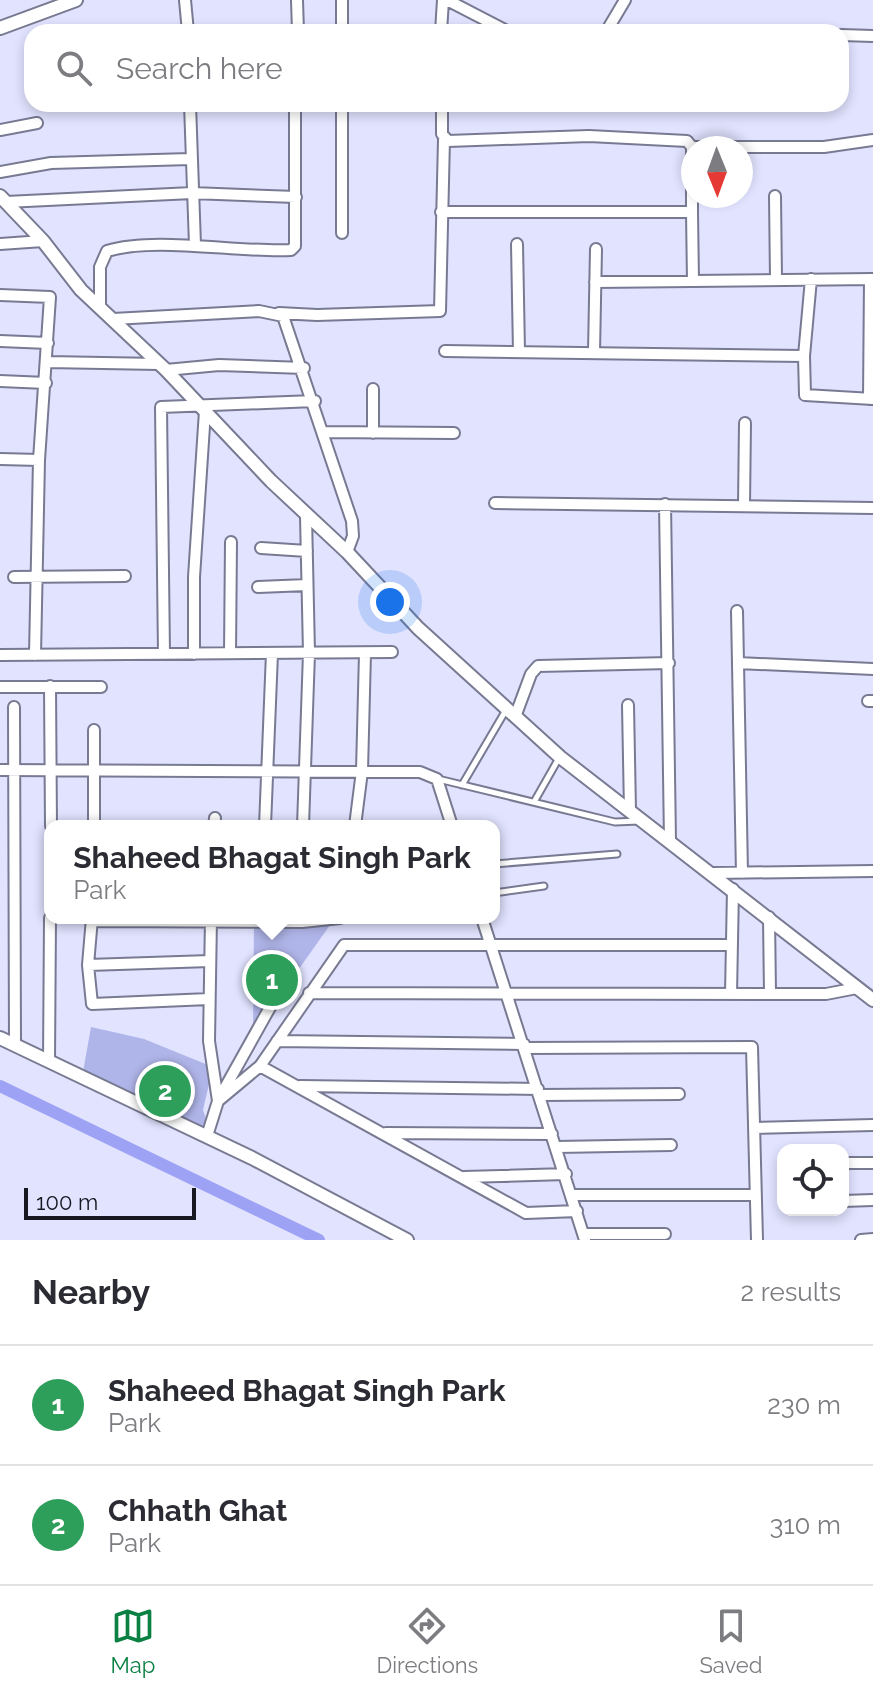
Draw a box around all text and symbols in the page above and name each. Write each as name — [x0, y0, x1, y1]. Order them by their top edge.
search box — [24, 24, 849, 112]
icon: search — [52, 46, 96, 90]
text: Search here — [116, 51, 283, 86]
north arrow — [681, 136, 753, 208]
your location — [370, 582, 410, 622]
popup — [44, 820, 500, 924]
text: Shaheed Bhagat Singh Park — [73, 840, 471, 875]
text: Park — [73, 875, 126, 905]
pin: 1 — [246, 950, 298, 1010]
pin: 2 — [139, 1061, 191, 1121]
map controls — [777, 1144, 849, 1216]
button: locate — [777, 1144, 849, 1216]
scale bar — [24, 1184, 196, 1220]
text: 100 m — [36, 1189, 98, 1215]
text: Nearby — [32, 1272, 150, 1312]
text: 2 results — [741, 1277, 841, 1307]
text: Shaheed Bhagat Singh Park — [108, 1373, 505, 1408]
text: 1 — [52, 1390, 64, 1420]
text: 230 m — [767, 1390, 841, 1420]
text: Park — [108, 1408, 161, 1438]
text: Chhath Ghat — [108, 1493, 287, 1528]
text: 2 — [51, 1510, 65, 1540]
text: 310 m — [770, 1510, 841, 1540]
text: Park — [108, 1528, 161, 1558]
tab: Map — [111, 1604, 155, 1678]
tab: Directions — [377, 1604, 478, 1678]
tab: Saved — [699, 1604, 762, 1678]

